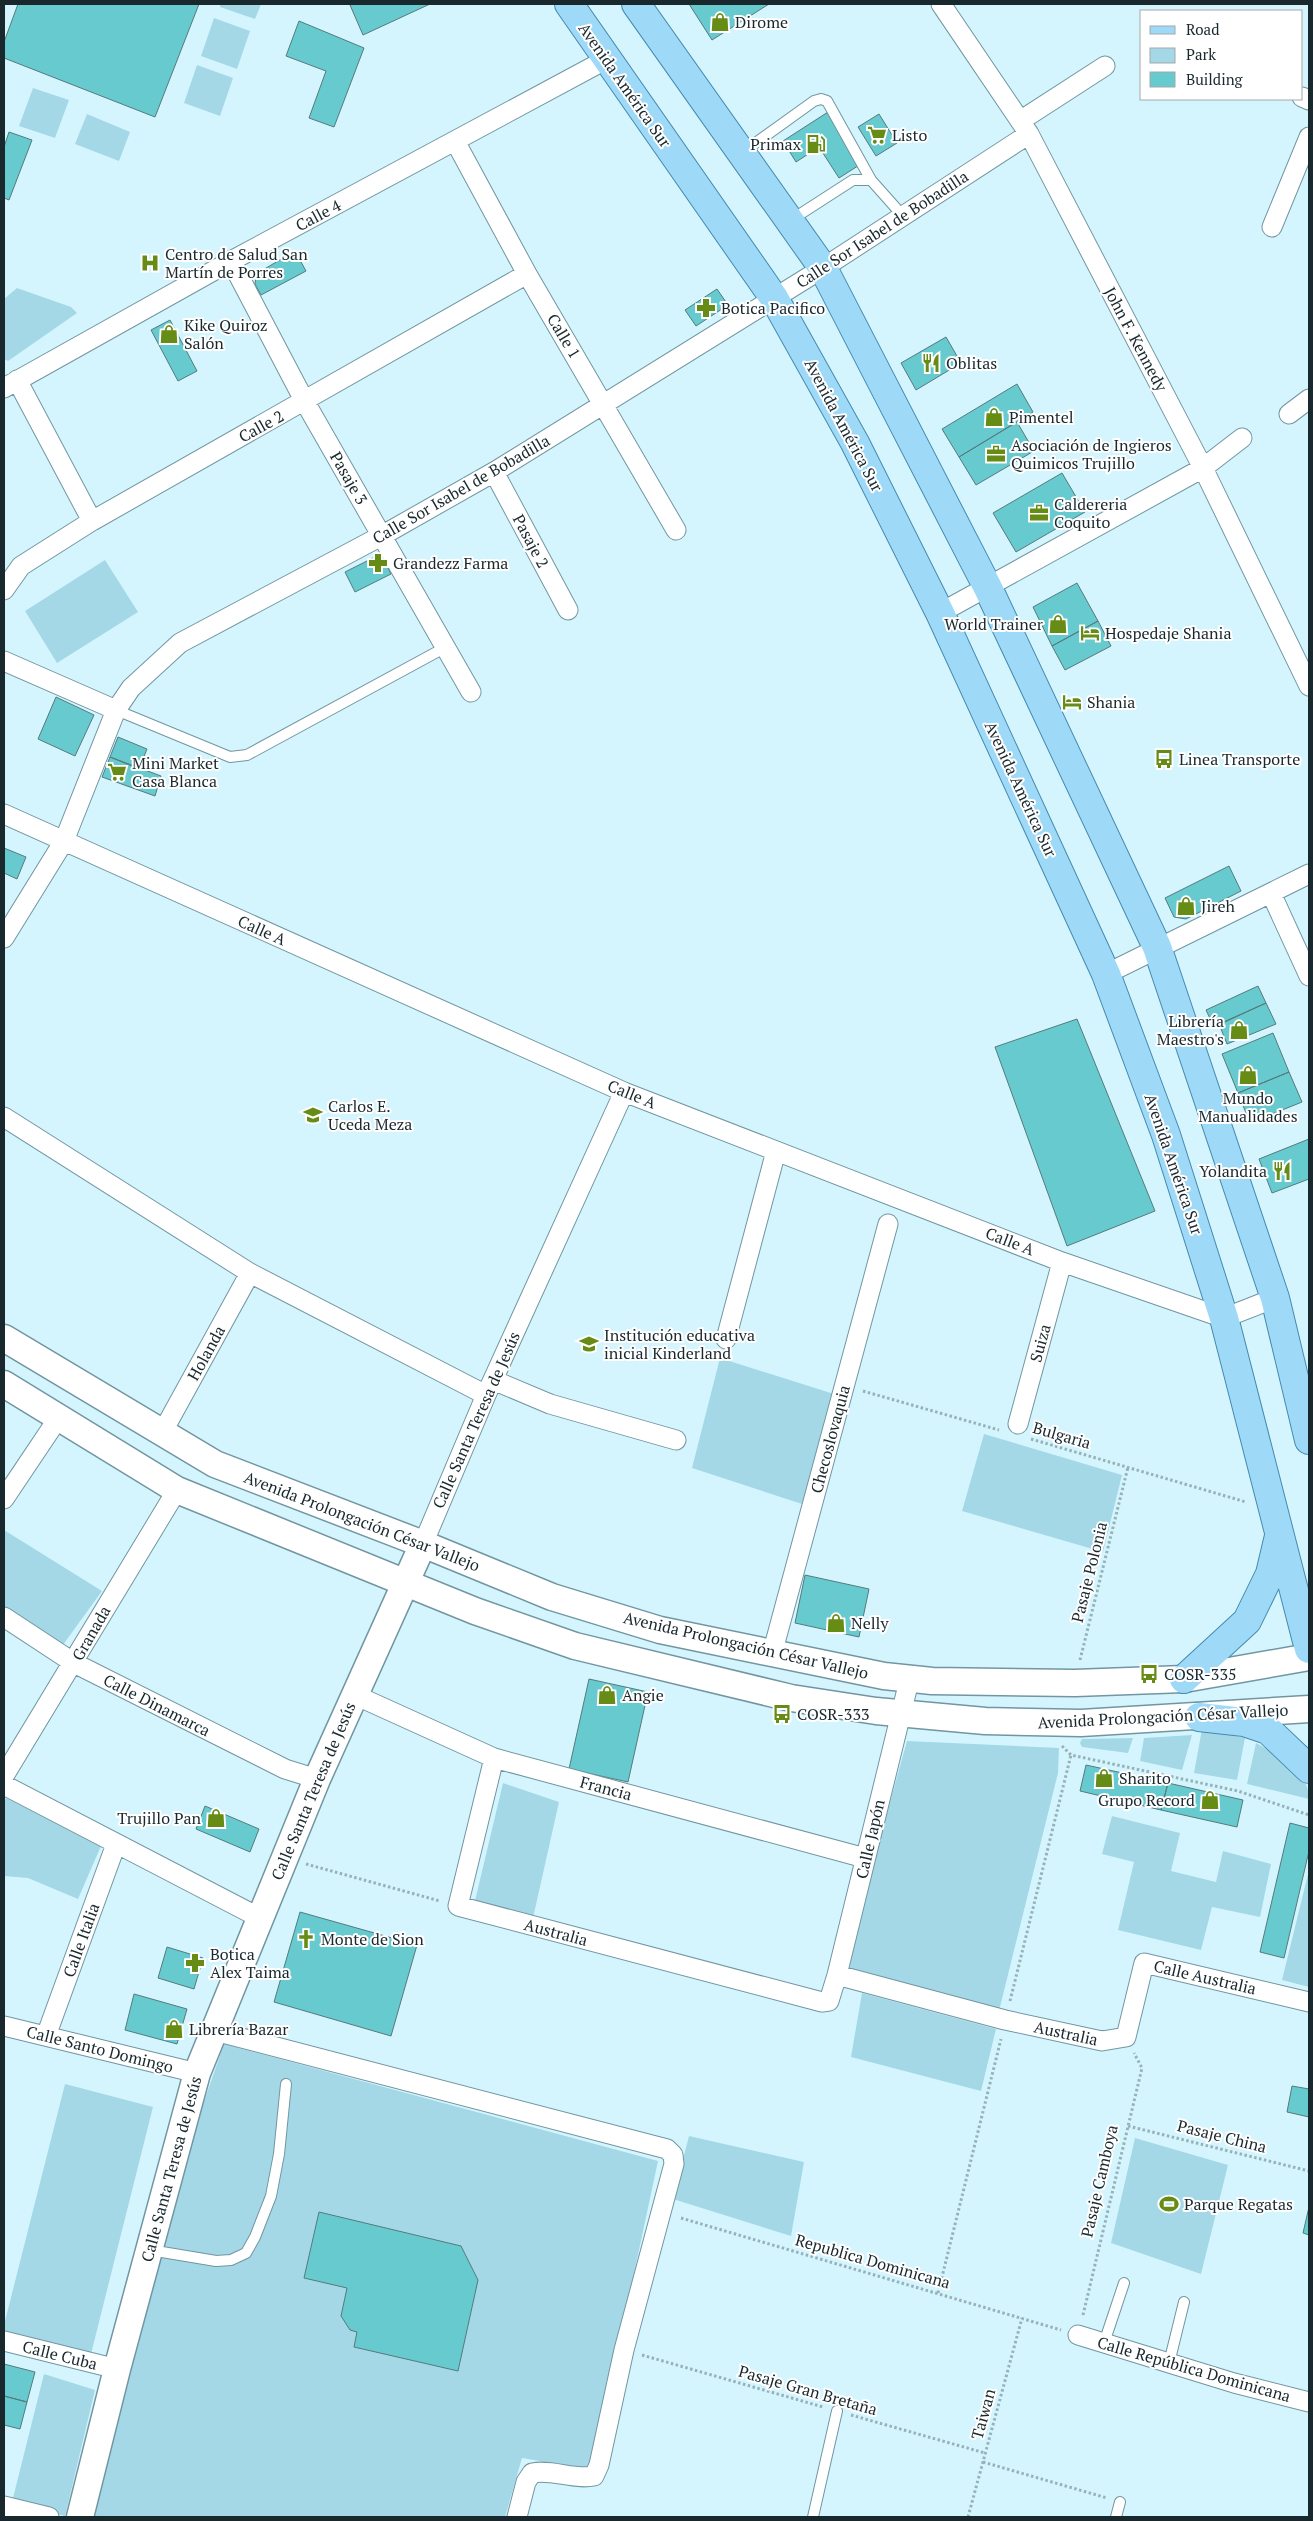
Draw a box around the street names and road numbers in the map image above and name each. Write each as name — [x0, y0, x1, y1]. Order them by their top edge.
street label: Avenida América Sur — [574, 18, 677, 152]
street label: Calle Sor Isabel de Bobadilla — [792, 165, 972, 293]
street label: Calle 4 — [291, 194, 345, 236]
street label: John F. Kennedy — [1099, 283, 1173, 396]
street label: Calle 1 — [542, 310, 586, 362]
street label: Avenida América Sur — [800, 355, 889, 496]
street label: Calle 2 — [234, 405, 288, 447]
street label: Calle Sor Isabel de Bobadilla — [368, 429, 554, 549]
street label: Pasaje 3 — [325, 448, 373, 508]
street label: Pasaje 2 — [508, 510, 554, 572]
street label: Avenida América Sur — [980, 717, 1063, 861]
street label: Calle A — [234, 910, 290, 950]
street label: Calle A — [604, 1074, 660, 1114]
street label: Avenida América Sur — [1140, 1091, 1209, 1238]
street label: Calle A — [982, 1222, 1038, 1260]
street label: Holanda — [182, 1321, 230, 1385]
street label: Suiza — [1024, 1322, 1056, 1364]
street label: Calle Santa Teresa de Jesús — [427, 1328, 525, 1512]
street label: Checoslovaquia — [805, 1382, 855, 1496]
street label: Bulgaria — [1030, 1416, 1094, 1454]
street label: Avenida Prolongación César Vallejo — [241, 1466, 483, 1576]
street label: Pasaje Polonia — [1066, 1519, 1112, 1625]
street label: Granada — [67, 1602, 115, 1664]
street label: Avenida Prolongación César Vallejo — [621, 1606, 871, 1684]
street label: Calle Dinamarca — [100, 1669, 214, 1741]
street label: Avenida Prolongación César Vallejo — [1037, 1698, 1289, 1734]
street label: Calle Santa Teresa de Jesús — [265, 1699, 361, 1883]
street label: Francia — [578, 1771, 634, 1805]
street label: Calle Japón — [850, 1797, 890, 1881]
street label: Calle Italia — [57, 1900, 105, 1980]
street label: Australia — [522, 1913, 590, 1951]
street label: Calle Australia — [1152, 1955, 1258, 1999]
street label: Australia — [1032, 2015, 1100, 2051]
street label: Calle Santo Domingo — [24, 2020, 176, 2078]
street label: Calle Santa Teresa de Jesús — [136, 2074, 206, 2264]
street label: Pasaje China — [1175, 2114, 1269, 2158]
street label: Pasaje Camboya — [1075, 2123, 1123, 2239]
street label: Republica Dominicana — [793, 2228, 953, 2294]
street label: Calle República Dominicana — [1095, 2331, 1293, 2407]
street label: Calle Cuba — [20, 2335, 100, 2375]
street label: Pasaje Gran Bretaña — [736, 2360, 880, 2420]
street label: Taiwan — [966, 2386, 1000, 2442]

